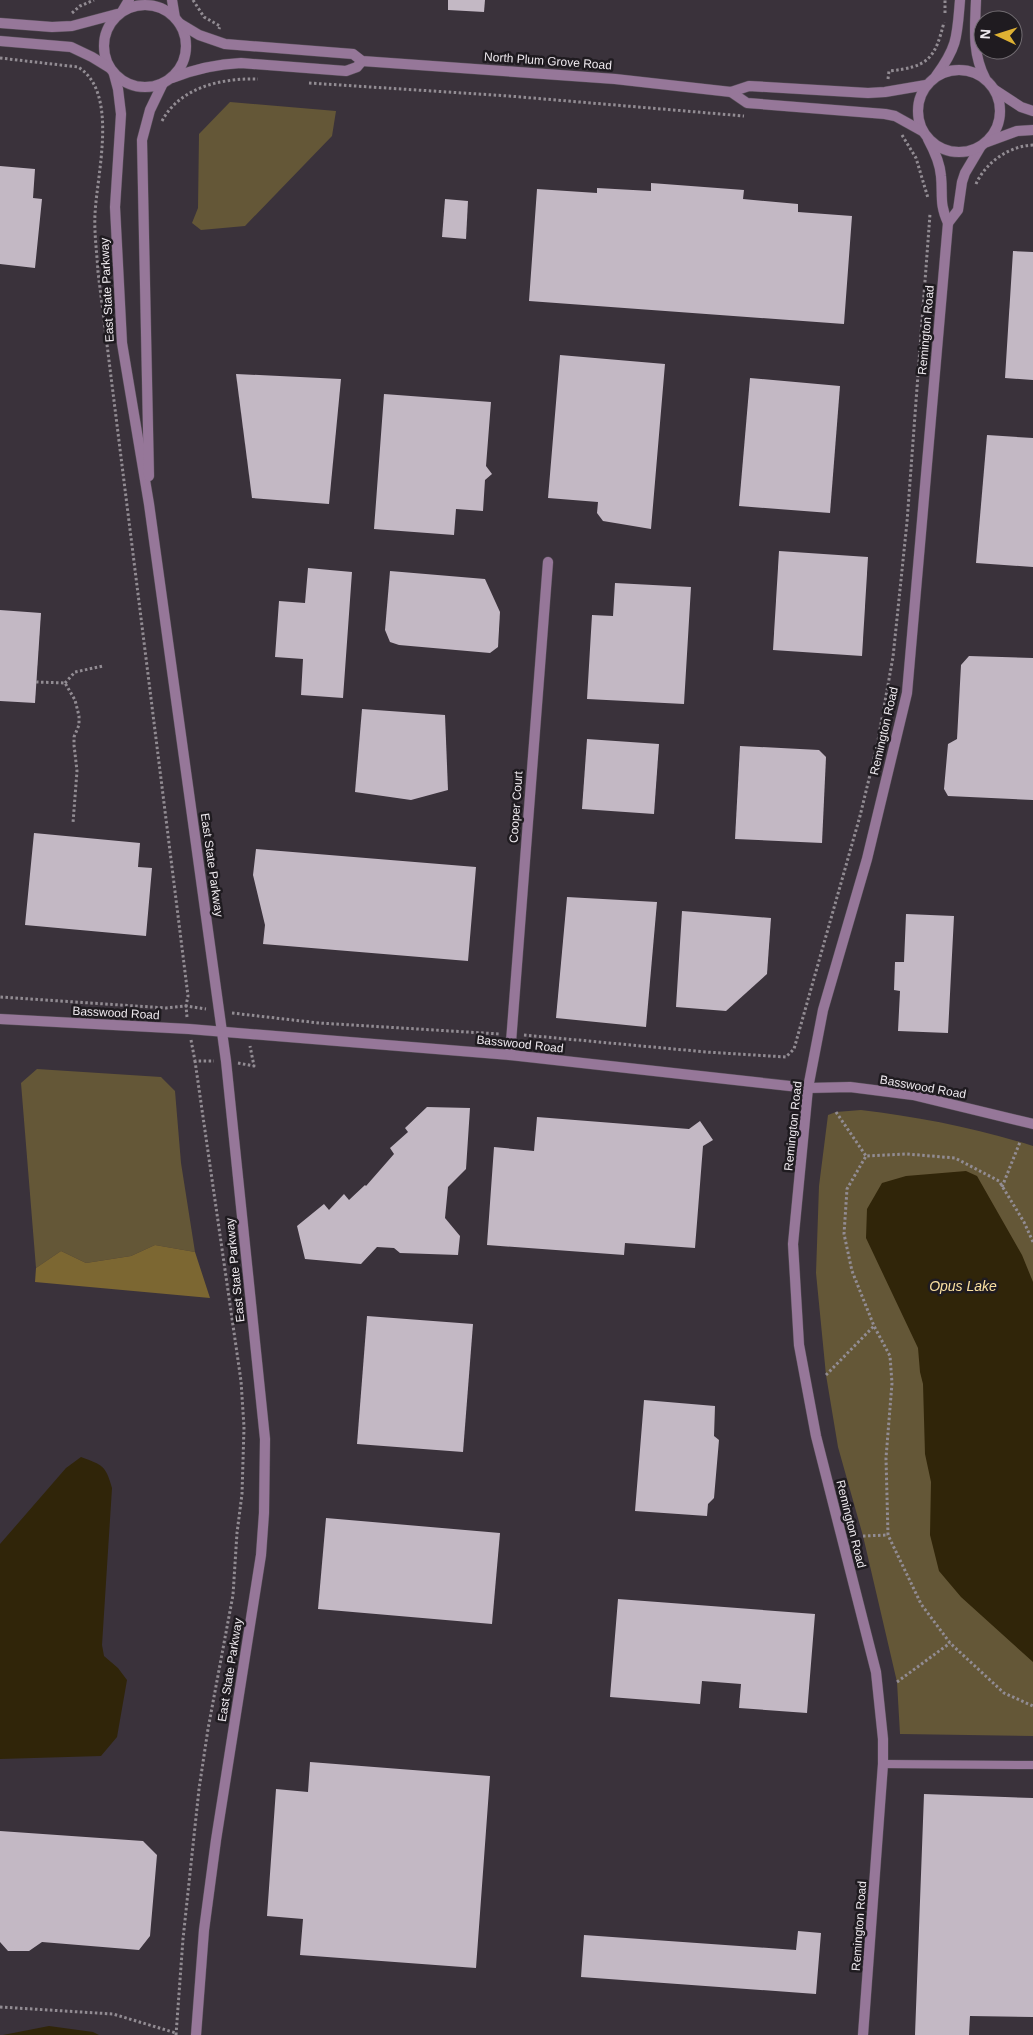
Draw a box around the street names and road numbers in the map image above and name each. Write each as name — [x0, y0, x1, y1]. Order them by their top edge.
street label: North Plum Grove Road — [484, 50, 612, 72]
street label: East State Parkway — [97, 237, 117, 343]
street label: Remington Road — [915, 285, 937, 375]
street label: Remington Road — [867, 686, 901, 776]
street label: Cooper Court — [507, 770, 526, 843]
street label: East State Parkway — [198, 812, 226, 918]
street label: Basswood Road — [72, 1004, 160, 1022]
street label: Basswood Road — [476, 1032, 564, 1056]
street label: Basswood Road — [879, 1073, 967, 1101]
street label: Remington Road — [781, 1080, 805, 1172]
street label: East State Parkway — [223, 1217, 247, 1323]
street label: Remington Road — [833, 1479, 869, 1569]
street label: East State Parkway — [215, 1617, 245, 1723]
street label: Remington Road — [849, 1881, 869, 1971]

